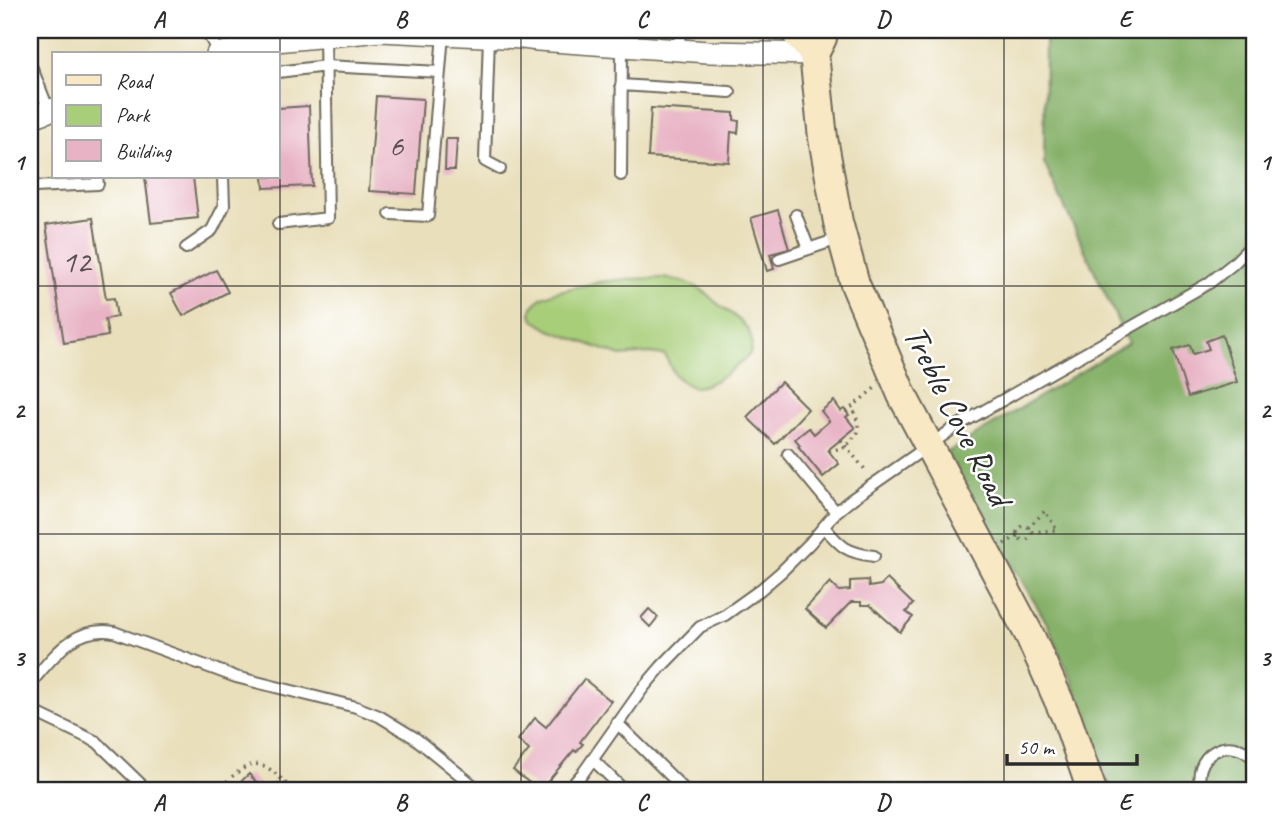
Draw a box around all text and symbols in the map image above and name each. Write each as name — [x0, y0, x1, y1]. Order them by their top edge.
text: A — [153, 5, 167, 34]
text: B — [395, 5, 409, 34]
text: C — [637, 5, 651, 34]
text: D — [876, 5, 892, 34]
text: E — [1119, 5, 1135, 34]
legend — [52, 52, 280, 178]
text: Road — [116, 68, 155, 94]
text: Park — [116, 102, 151, 128]
house number: 6 — [389, 125, 405, 166]
text: Building — [116, 138, 173, 164]
text: 1 — [14, 148, 27, 177]
text: 1 — [1260, 148, 1273, 177]
house number: 12 — [62, 241, 93, 282]
street label: Treble Cove Road — [893, 318, 1025, 518]
text: 2 — [14, 396, 27, 425]
text: 2 — [1260, 396, 1273, 425]
text: 3 — [14, 644, 27, 673]
text: 3 — [1260, 644, 1273, 673]
scale bar — [1007, 723, 1137, 767]
text: 50 m — [1018, 734, 1056, 760]
text: A — [153, 788, 167, 817]
text: B — [395, 788, 409, 817]
text: C — [637, 788, 651, 817]
text: D — [876, 788, 892, 817]
text: E — [1119, 788, 1135, 817]

